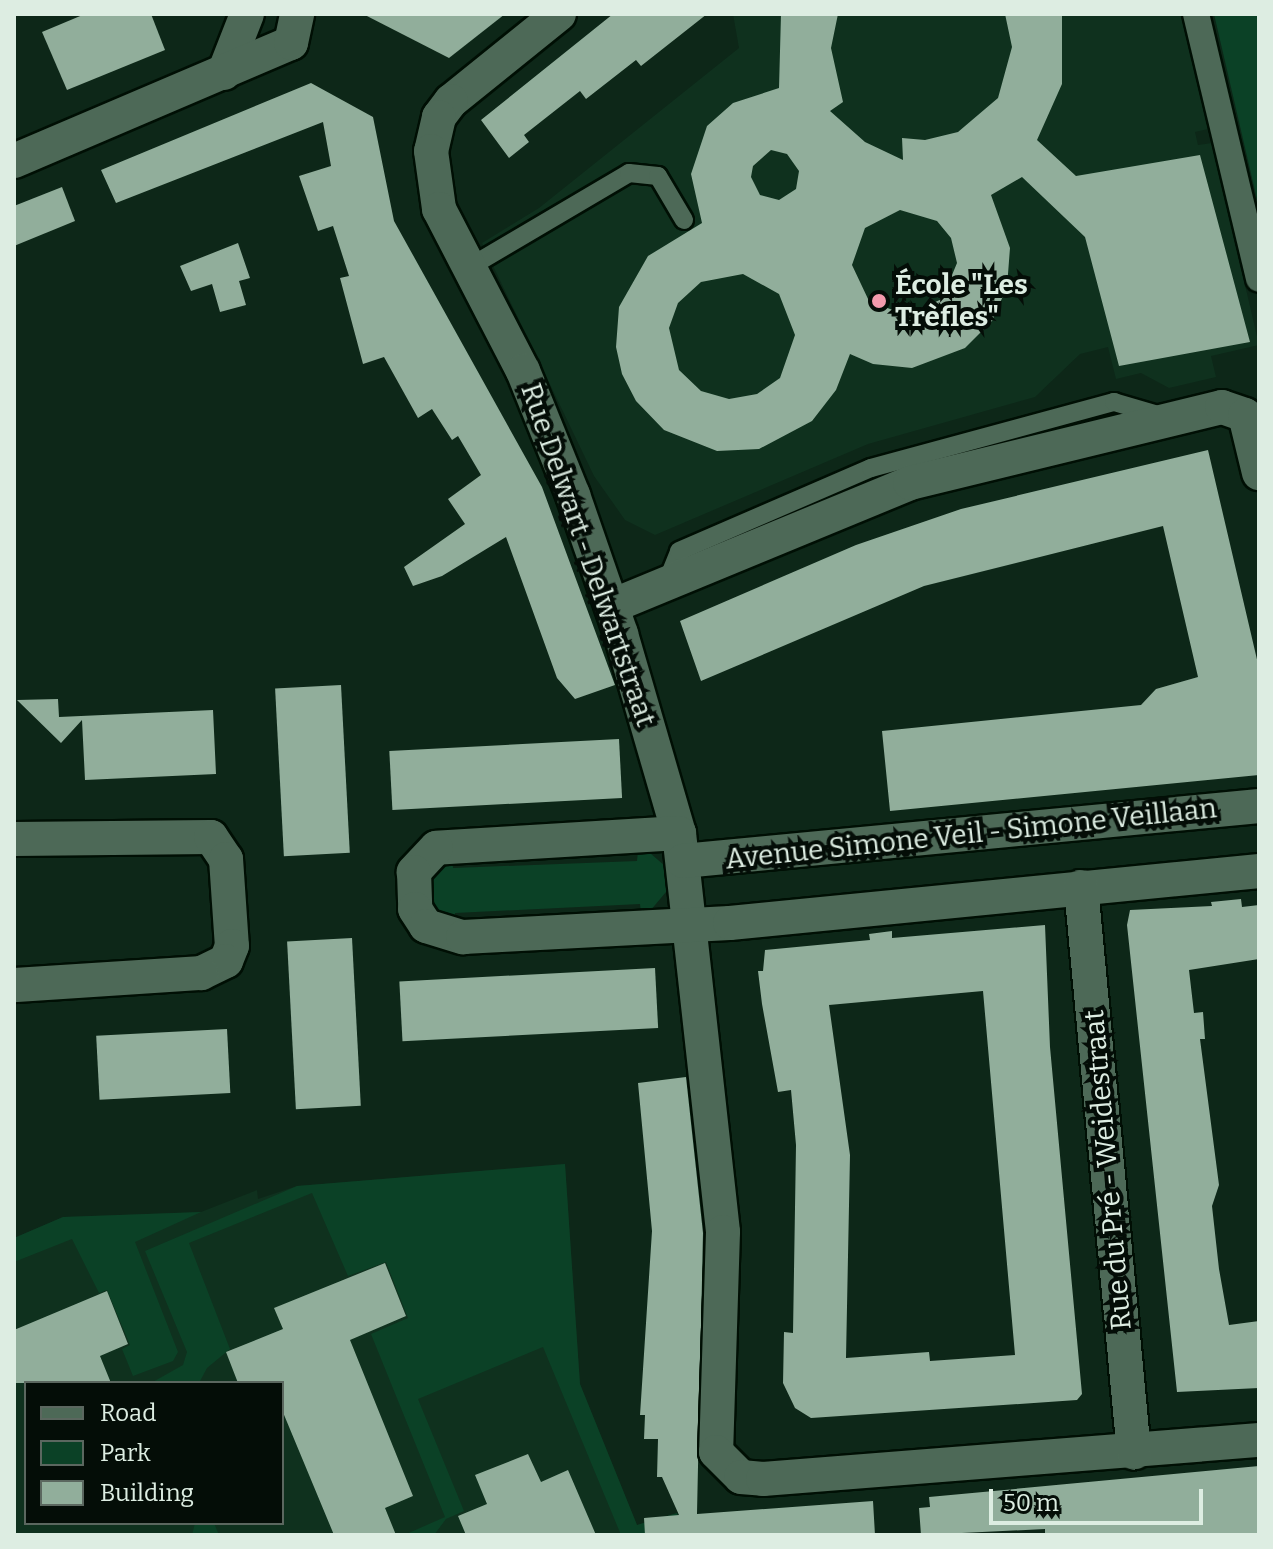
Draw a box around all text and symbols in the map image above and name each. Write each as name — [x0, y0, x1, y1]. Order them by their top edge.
place label: École "Les Trèfles" — [895, 268, 1028, 334]
marker: École "Les Trèfles" — [870, 292, 888, 310]
street label: Rue Delwart - Delwartstraat — [513, 379, 663, 731]
street label: Avenue Simone Veil - Simone Veillaan — [724, 791, 1218, 877]
street label: Rue du Pré - Weidestraat — [1077, 1009, 1139, 1331]
legend — [24, 1381, 284, 1525]
text: Road — [100, 1399, 156, 1427]
text: Park — [100, 1439, 151, 1467]
scale bar — [993, 1473, 1207, 1523]
text: Building — [100, 1479, 194, 1507]
text: 50 m — [1003, 1489, 1059, 1517]

